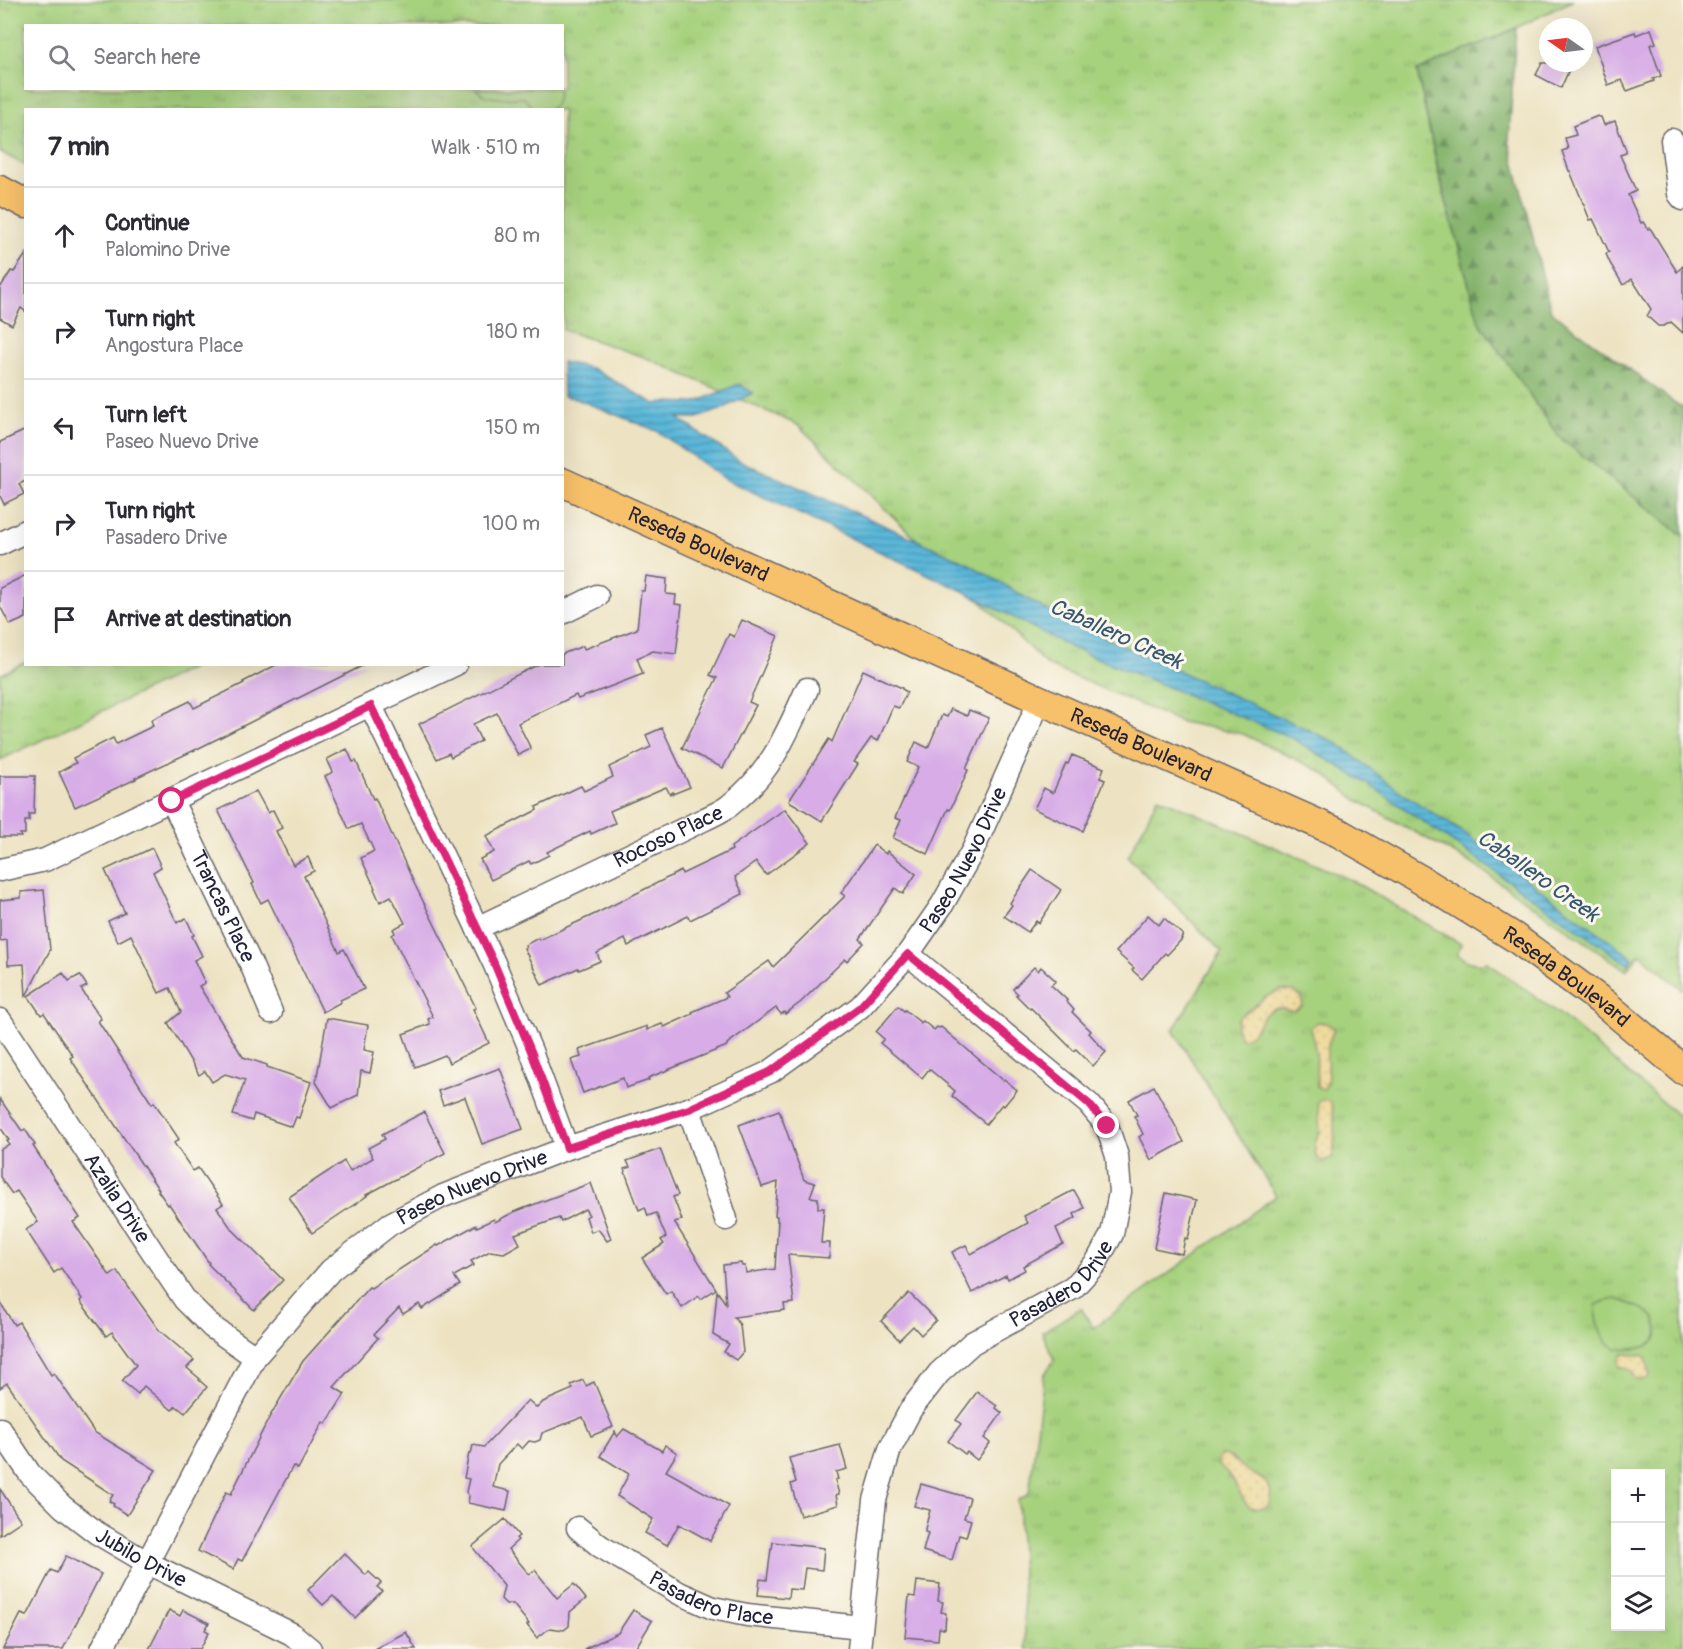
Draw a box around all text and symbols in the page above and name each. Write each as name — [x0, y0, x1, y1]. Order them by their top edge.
north arrow — [1539, 18, 1593, 72]
search box — [24, 24, 564, 90]
icon: search — [45, 41, 78, 74]
text: Search here — [93, 43, 200, 71]
text: 7 min — [48, 131, 110, 163]
text: Walk · 510 m — [431, 135, 540, 160]
text: Continue — [105, 209, 189, 237]
icon: ahead — [48, 219, 81, 252]
text: 80 m — [494, 223, 540, 248]
text: Palomino Drive — [105, 237, 230, 262]
text: Turn right — [105, 305, 195, 333]
icon: right — [48, 315, 81, 348]
text: 180 m — [486, 319, 540, 344]
text: Angostura Place — [105, 333, 243, 358]
text: Turn left — [105, 401, 187, 429]
icon: left — [48, 411, 81, 444]
text: 150 m — [486, 415, 540, 440]
text: Paseo Nuevo Drive — [105, 429, 259, 454]
text: Turn right — [105, 497, 195, 525]
street label: Reseda Boulevard — [623, 500, 774, 588]
icon: right — [48, 507, 81, 540]
text: 100 m — [483, 511, 540, 536]
text: Pasadero Drive — [105, 525, 227, 550]
water label: Caballero Creek — [1045, 592, 1188, 676]
icon: arrive — [48, 603, 81, 636]
text: Arrive at destination — [105, 605, 291, 633]
street label: Reseda Boulevard — [1066, 702, 1216, 788]
street label: Paseo Nuevo Drive — [913, 782, 1013, 938]
route start — [158, 787, 184, 813]
street label: Rocoso Place — [609, 799, 728, 874]
water label: Caballero Creek — [1472, 824, 1606, 929]
street label: Trancas Place — [184, 846, 262, 967]
street label: Reseda Boulevard — [1498, 920, 1636, 1033]
route end — [1093, 1112, 1119, 1138]
street label: Paseo Nuevo Drive — [392, 1143, 552, 1232]
street label: Azalia Drive — [78, 1148, 157, 1248]
street label: Pasadero Drive — [1005, 1235, 1120, 1334]
map controls — [1611, 1469, 1665, 1631]
button: + — [1611, 1469, 1665, 1523]
street label: Jubilo Drive — [90, 1521, 192, 1594]
button: − — [1611, 1523, 1665, 1577]
street label: Pasadero Place — [644, 1565, 775, 1631]
button: layers — [1611, 1577, 1665, 1631]

